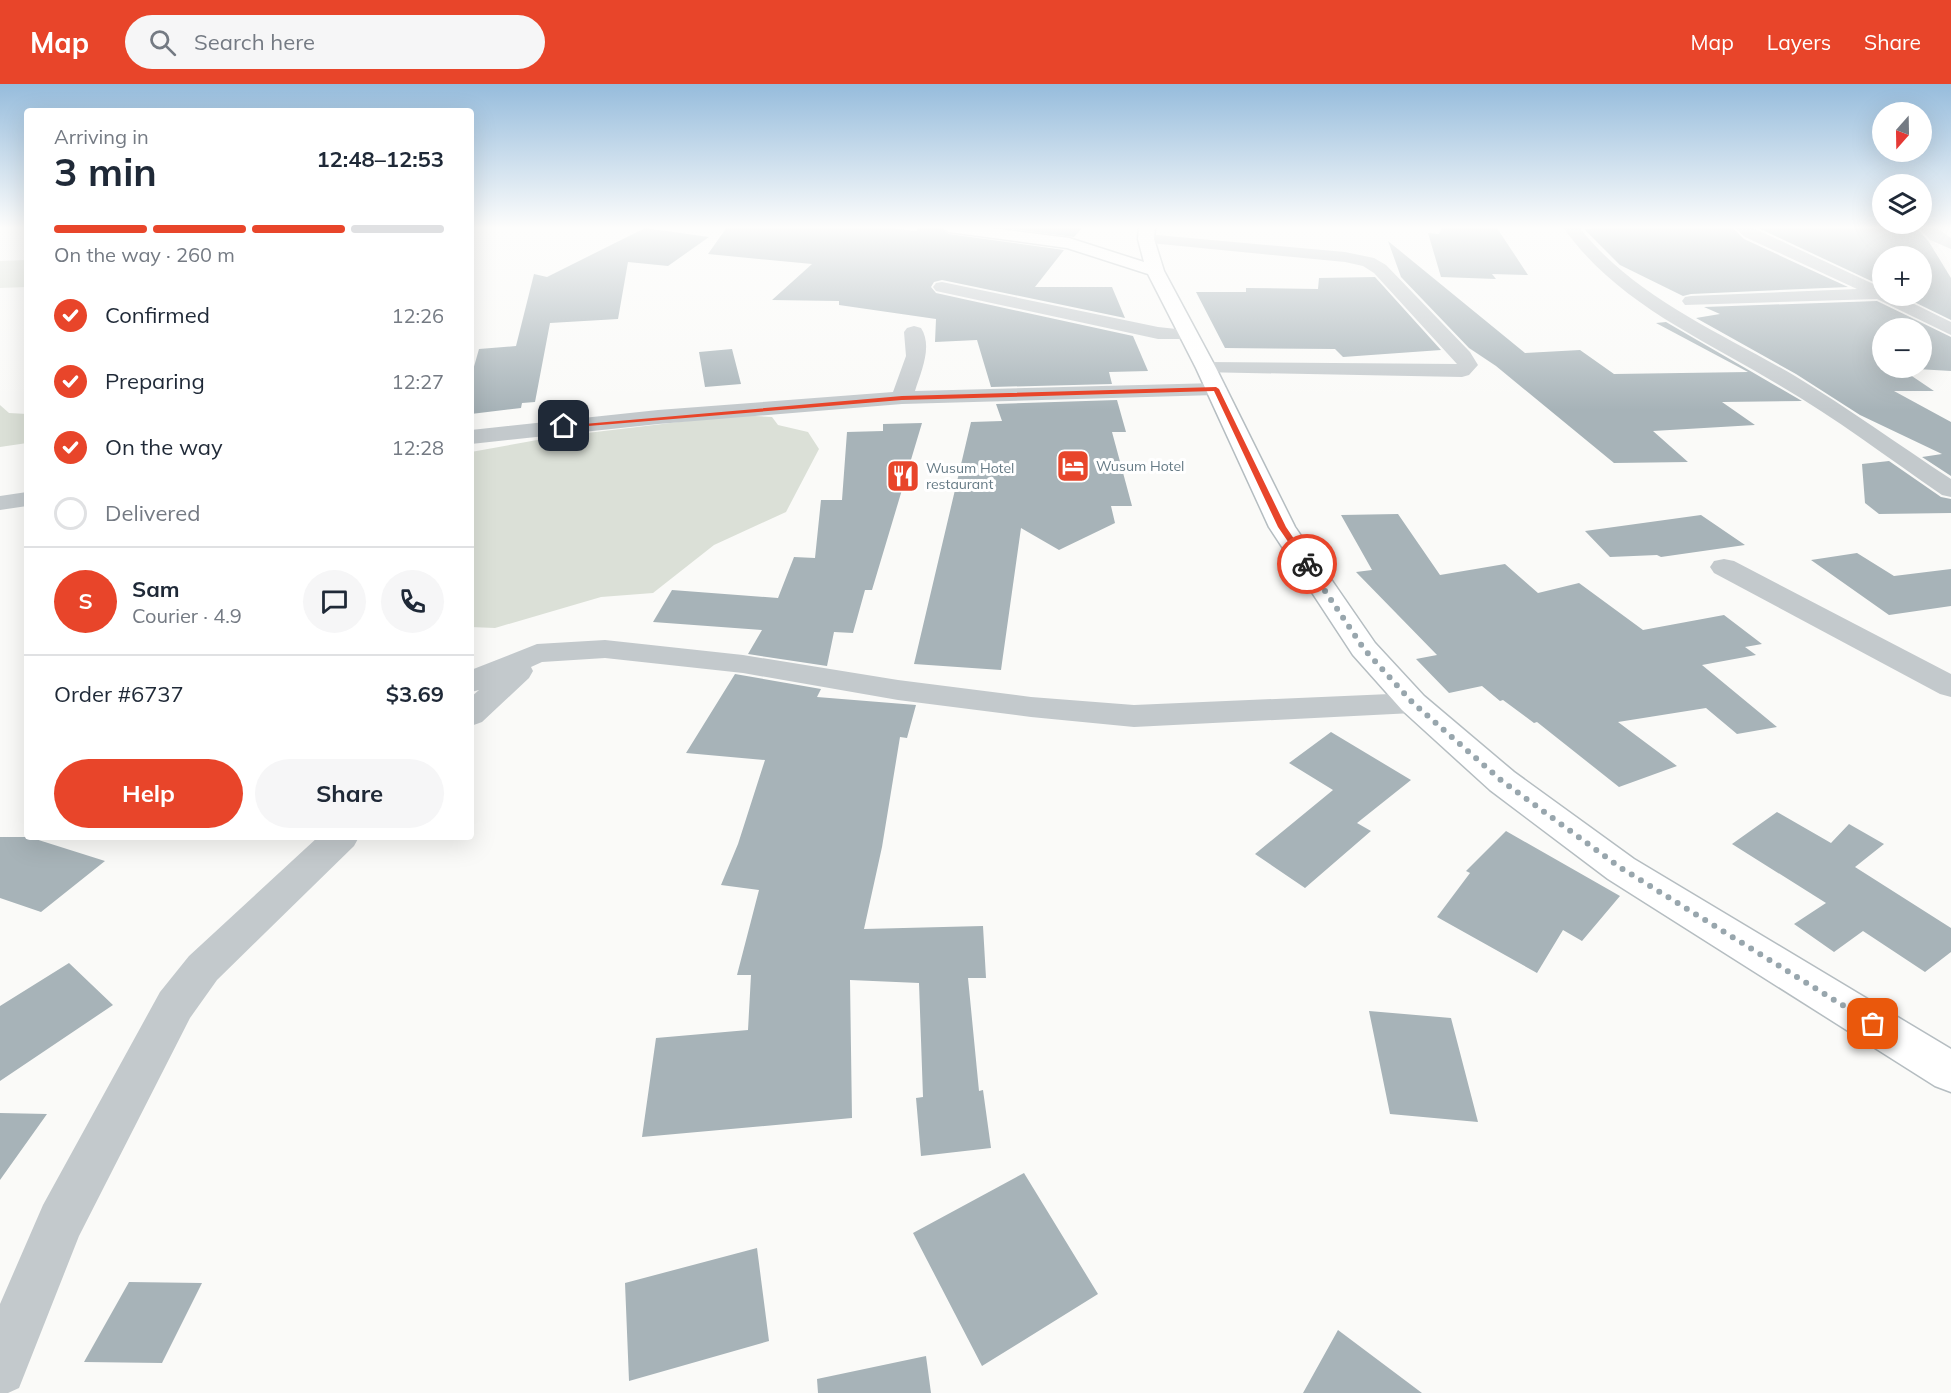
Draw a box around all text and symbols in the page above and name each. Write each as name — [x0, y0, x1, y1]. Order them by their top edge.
search box — [125, 15, 545, 69]
text: Map — [30, 25, 89, 60]
icon: search — [146, 26, 179, 59]
text: Search here — [194, 28, 315, 56]
text: Map — [1691, 29, 1734, 55]
text: Layers — [1767, 29, 1831, 55]
text: Share — [1864, 29, 1921, 55]
north arrow — [1872, 102, 1932, 162]
map controls — [1872, 102, 1932, 378]
text: Arriving in — [54, 124, 149, 149]
text: 12:48–12:53 — [316, 145, 444, 173]
text: 3 min — [54, 147, 157, 196]
button: layers — [1872, 174, 1932, 234]
text: On the way · 260 m — [54, 242, 235, 267]
button: + — [1872, 246, 1932, 306]
icon: check — [54, 299, 87, 332]
text: Confirmed — [105, 301, 210, 329]
text: 12:26 — [391, 303, 444, 328]
button: − — [1872, 318, 1932, 378]
icon: check — [54, 365, 87, 398]
text: Preparing — [105, 367, 205, 395]
text: 12:27 — [391, 369, 444, 394]
pin — [538, 400, 589, 451]
icon: home — [547, 409, 580, 442]
icon: check — [54, 431, 87, 464]
text: On the way — [105, 433, 223, 461]
text: 12:28 — [391, 435, 444, 460]
hotel icon: Wusum Hotel — [1055, 448, 1091, 484]
place label: Wusum Hotel — [1096, 457, 1184, 475]
restaurant icon: Wusum Hotel restaurant — [885, 458, 921, 494]
place label: Wusum Hotel restaurant — [926, 459, 1014, 493]
text: Delivered — [105, 499, 200, 527]
courier — [1277, 534, 1337, 594]
icon: bike — [1291, 548, 1324, 581]
button: chat — [303, 570, 366, 633]
button: phone — [381, 570, 444, 633]
text: Sam — [132, 575, 180, 603]
text: S — [78, 587, 93, 615]
text: Courier · 4.9 — [132, 603, 242, 628]
text: Order #6737 — [54, 680, 184, 708]
text: $3.69 — [386, 680, 444, 708]
button: Help — [54, 759, 243, 828]
button: Share — [255, 759, 444, 828]
pin — [1847, 998, 1898, 1049]
icon: bag — [1856, 1007, 1889, 1040]

